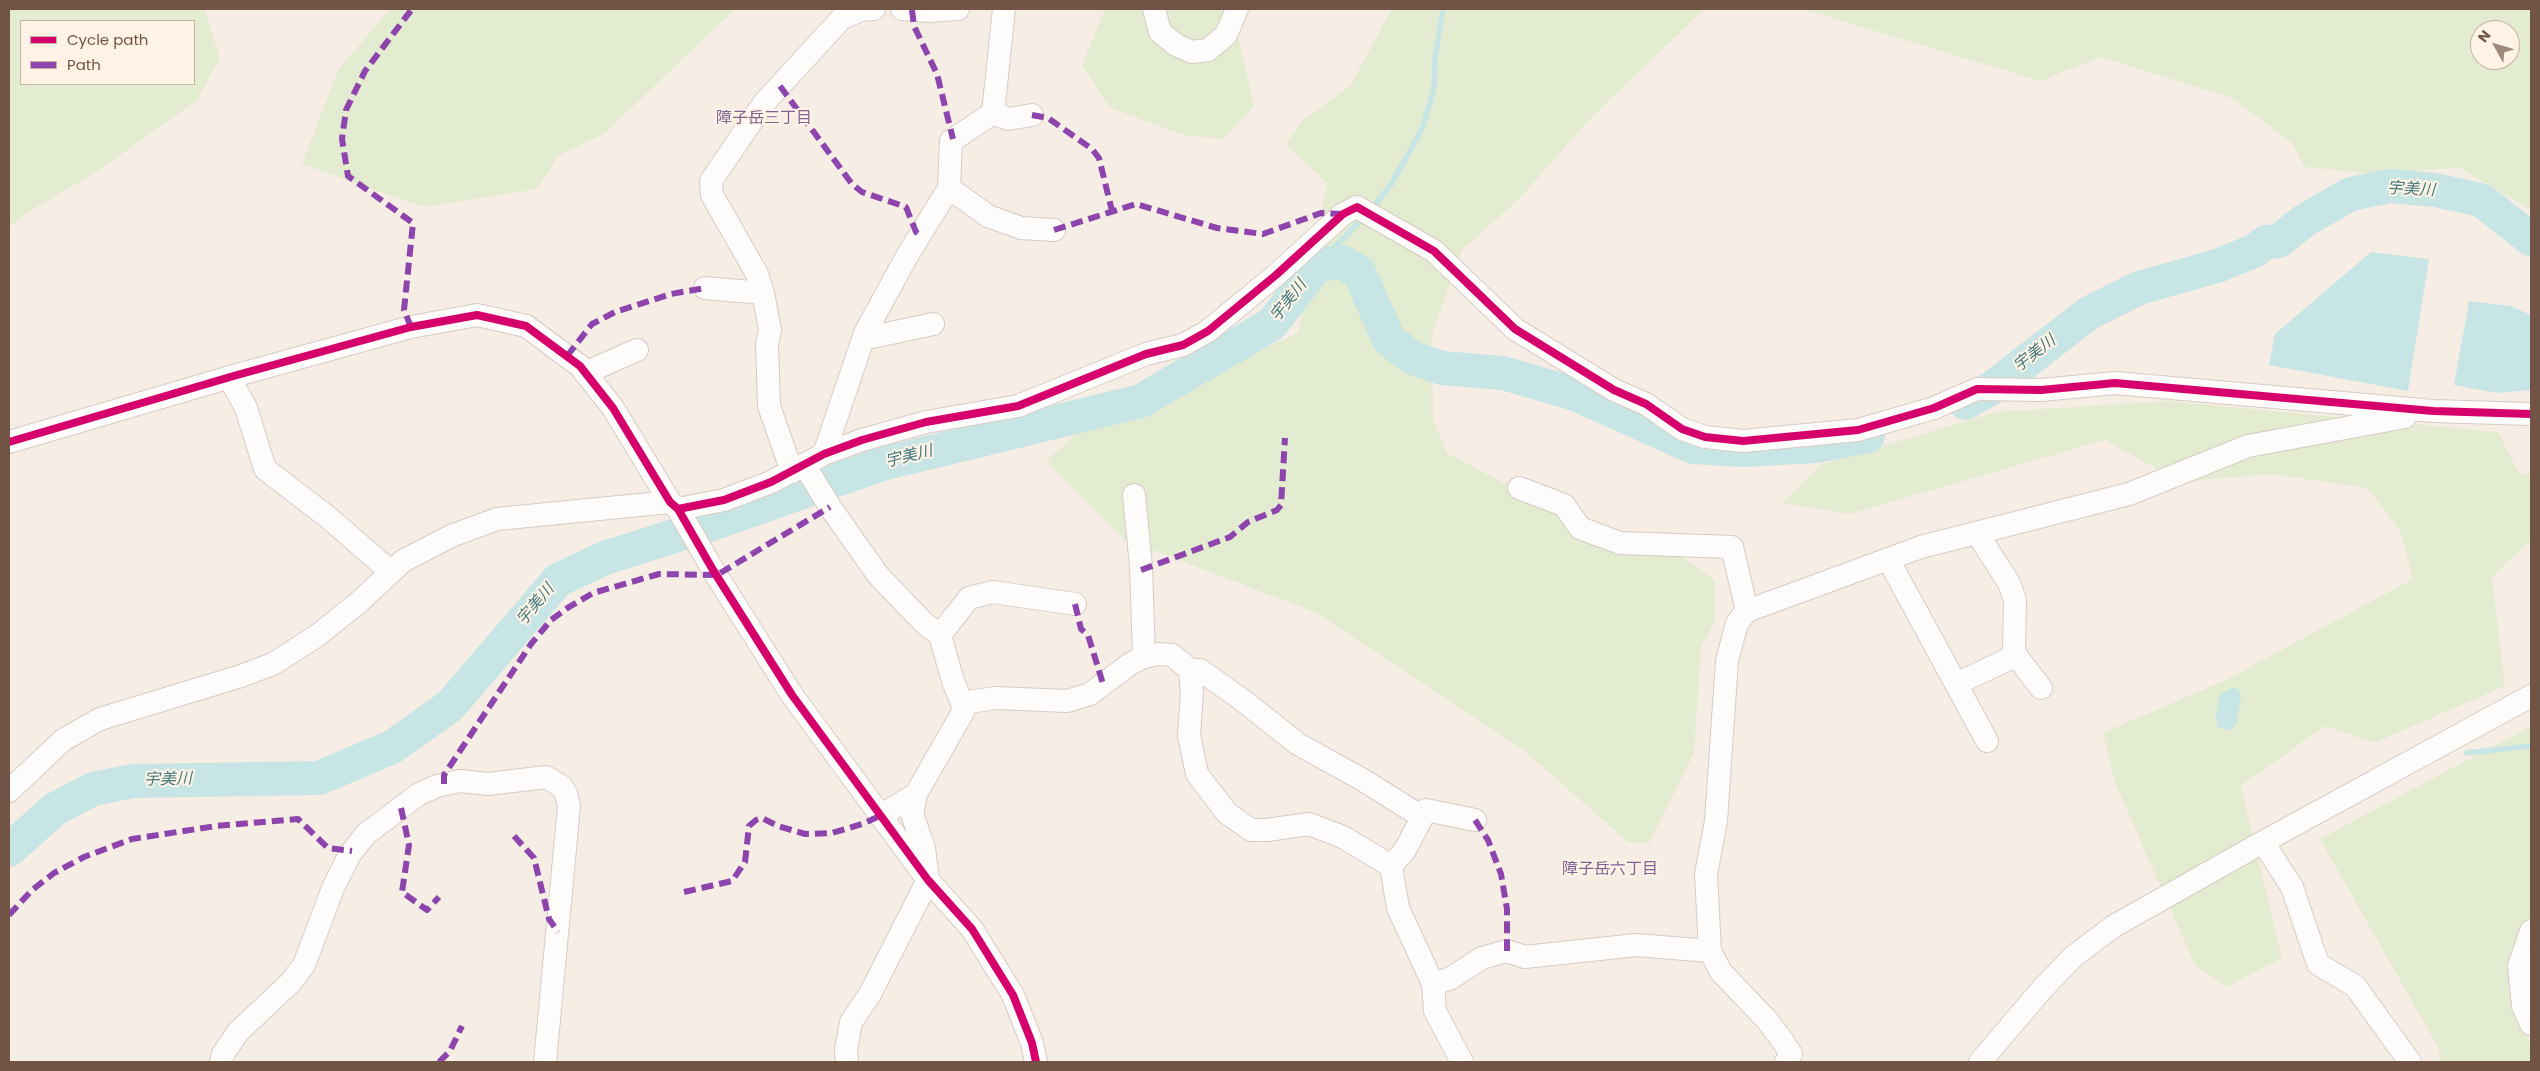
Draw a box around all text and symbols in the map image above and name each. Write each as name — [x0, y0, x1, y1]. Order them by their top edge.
legend — [20, 20, 195, 85]
north arrow — [2470, 20, 2520, 70]
text: N — [2473, 26, 2495, 47]
text: Cycle path — [67, 29, 148, 50]
text: Path — [67, 54, 101, 75]
district label: 障子岳三丁目 — [716, 109, 812, 129]
water label: 宇美川 — [2387, 179, 2435, 201]
water label: 宇美川 — [1267, 276, 1311, 326]
water label: 宇美川 — [2010, 332, 2060, 376]
water label: 宇美川 — [883, 442, 935, 472]
water label: 宇美川 — [513, 580, 559, 630]
water label: 宇美川 — [144, 770, 192, 790]
district label: 障子岳六丁目 — [1562, 860, 1658, 880]

